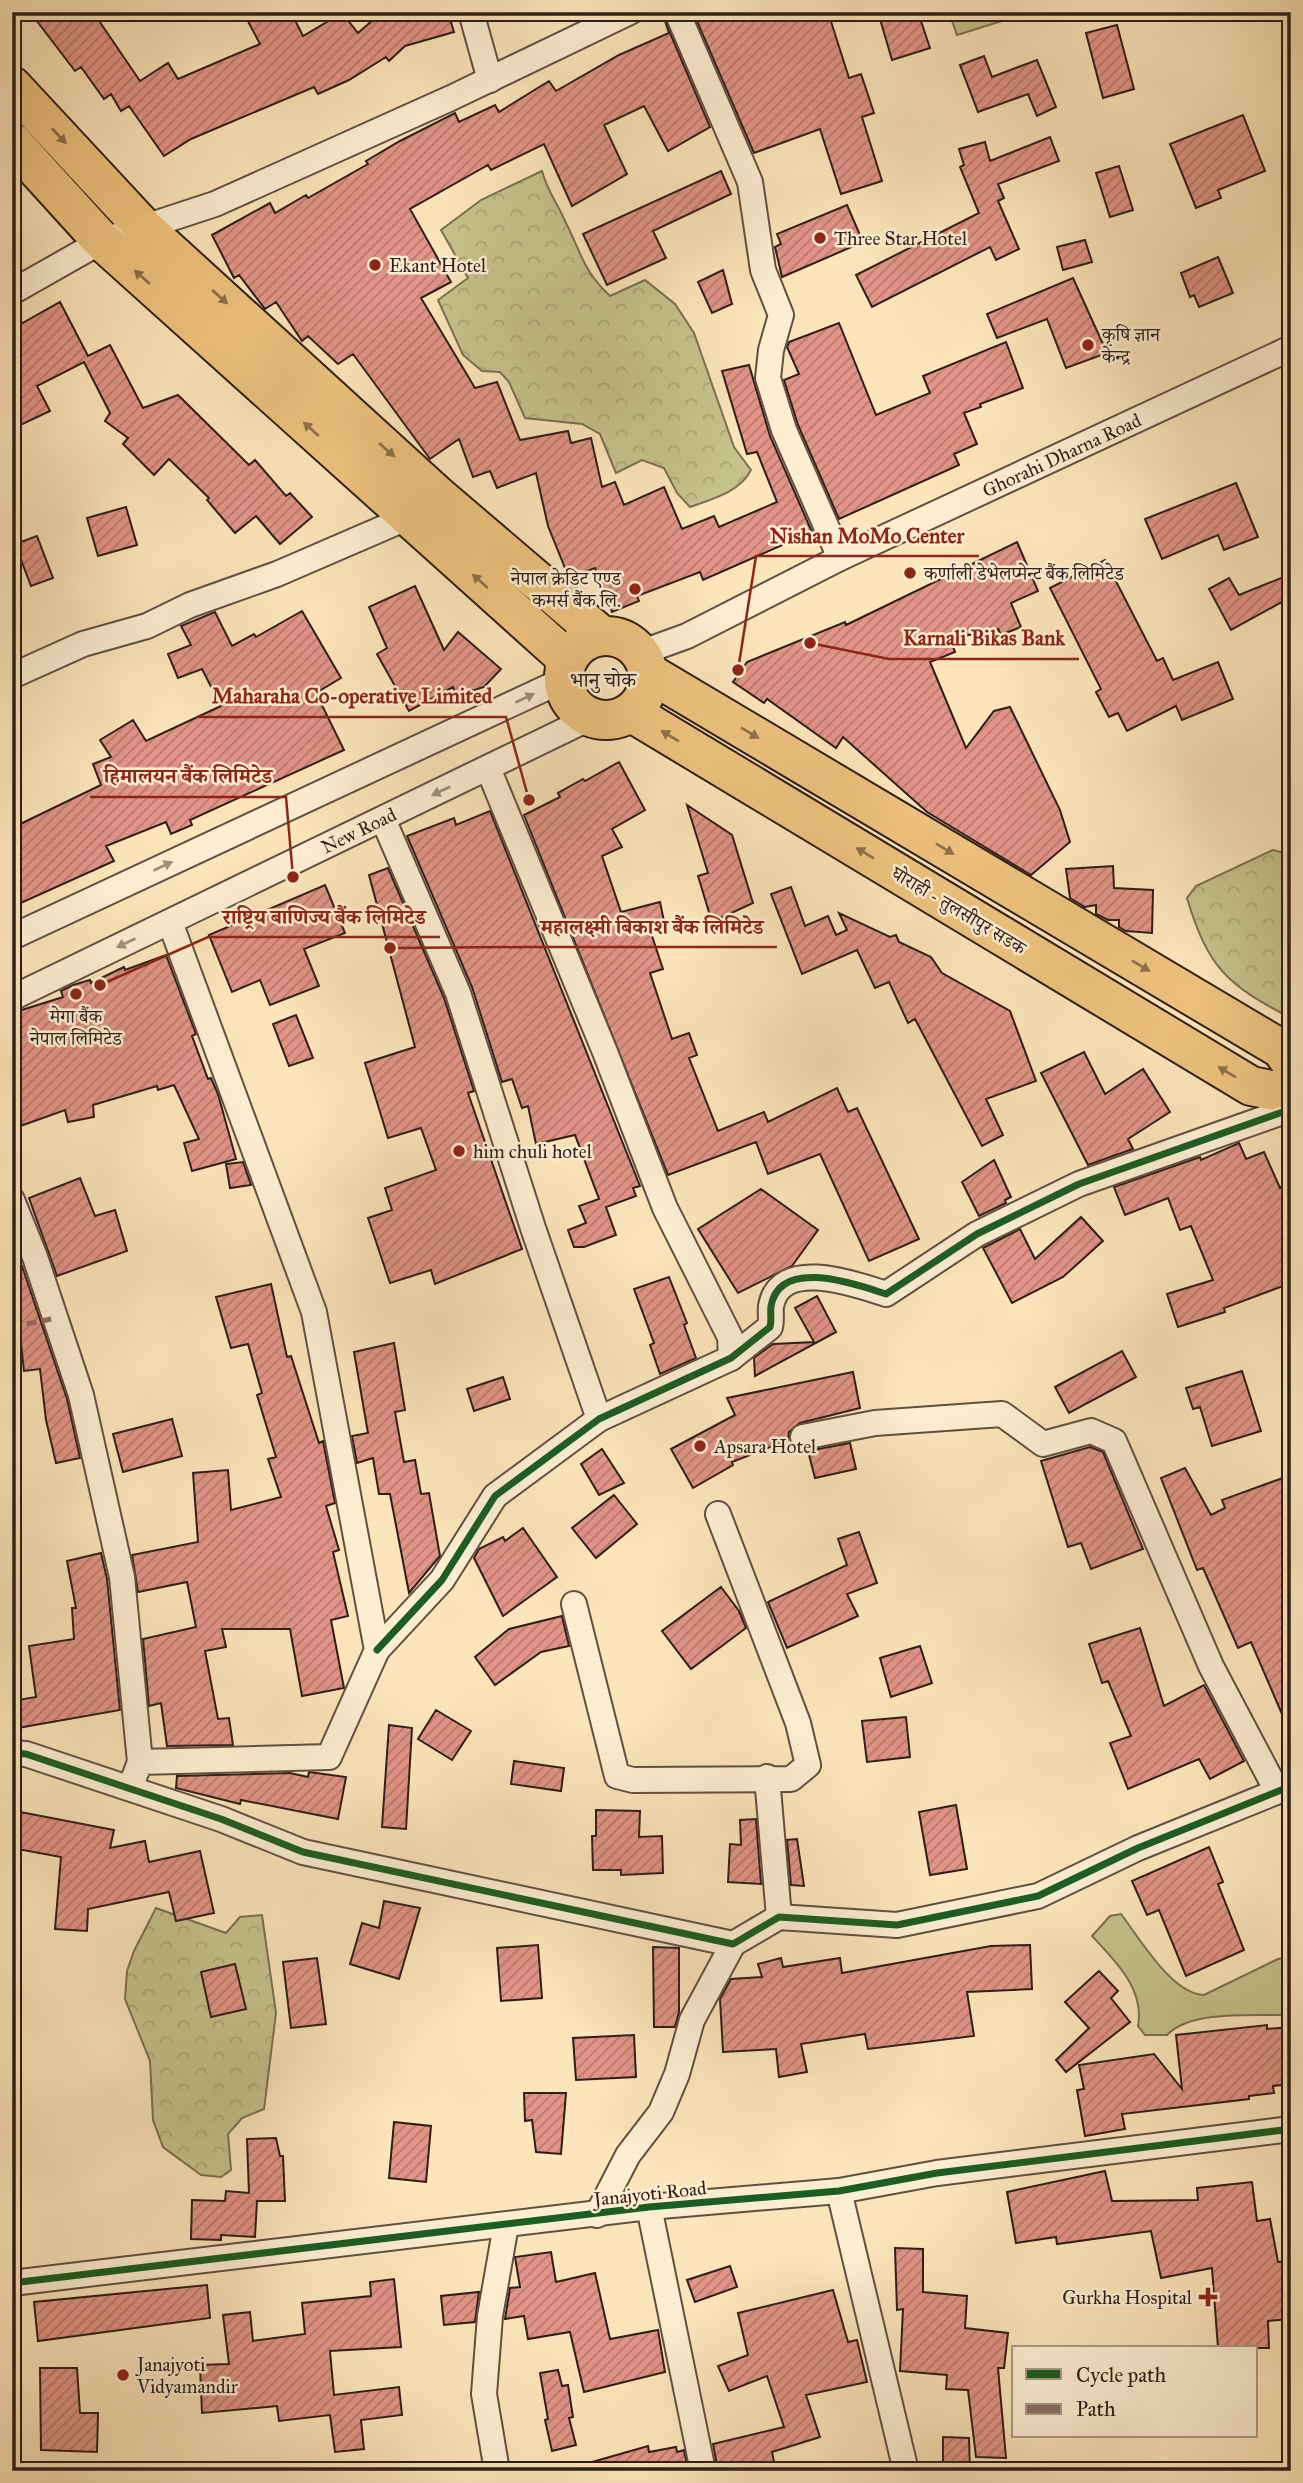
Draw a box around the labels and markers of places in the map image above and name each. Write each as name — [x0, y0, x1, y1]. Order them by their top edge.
place label: Three Star Hotel — [834, 227, 968, 250]
marker: Three Star Hotel — [812, 230, 828, 246]
place label: Ekant Hotel — [389, 254, 487, 277]
marker: Ekant Hotel — [367, 257, 383, 273]
place label: कृषि ज्ञान केन्द्र — [1101, 323, 1161, 368]
marker: कृषि ज्ञान केन्द्र — [1080, 337, 1096, 353]
callout: Nishan MoMo Center — [756, 514, 979, 556]
place label: कर्णाली डेभेलप्मेन्ट बैंक लिमिटेड — [923, 562, 1125, 585]
marker: कर्णाली डेभेलप्मेन्ट बैंक लिमिटेड — [902, 565, 918, 581]
place label: नेपाल क्रेडिट एण्ड कमर्स बैंक लि. — [510, 567, 622, 612]
marker: नेपाल क्रेडिट एण्ड कमर्स बैंक लि. — [627, 581, 643, 597]
callout: Karnali Bikas Bank — [889, 617, 1079, 659]
callout: Maharaha Co-operative Limited — [197, 675, 506, 717]
callout: हिमालयन बैंक लिमिटेड — [90, 755, 286, 797]
callout: राष्ट्रिय बाणिज्य बैंक लिमिटेड — [208, 895, 440, 937]
callout: महालक्ष्मी बिकाश बैंक लिमिटेड — [526, 905, 777, 947]
marker: मेगा बैंक नेपाल लिमिटेड — [68, 986, 84, 1002]
place label: मेगा बैंक नेपाल लिमिटेड — [29, 1005, 123, 1050]
place label: him chuli hotel — [473, 1140, 593, 1163]
marker: him chuli hotel — [451, 1143, 467, 1159]
place label: Apsara Hotel — [713, 1435, 817, 1458]
marker: Apsara Hotel — [692, 1438, 708, 1454]
place label: Gurkha Hospital — [1062, 2286, 1193, 2309]
marker: Gurkha Hospital — [1198, 2287, 1218, 2307]
place label: Janajyoti Vidyamandir — [135, 2353, 239, 2398]
marker: Janajyoti Vidyamandir — [115, 2367, 131, 2383]

